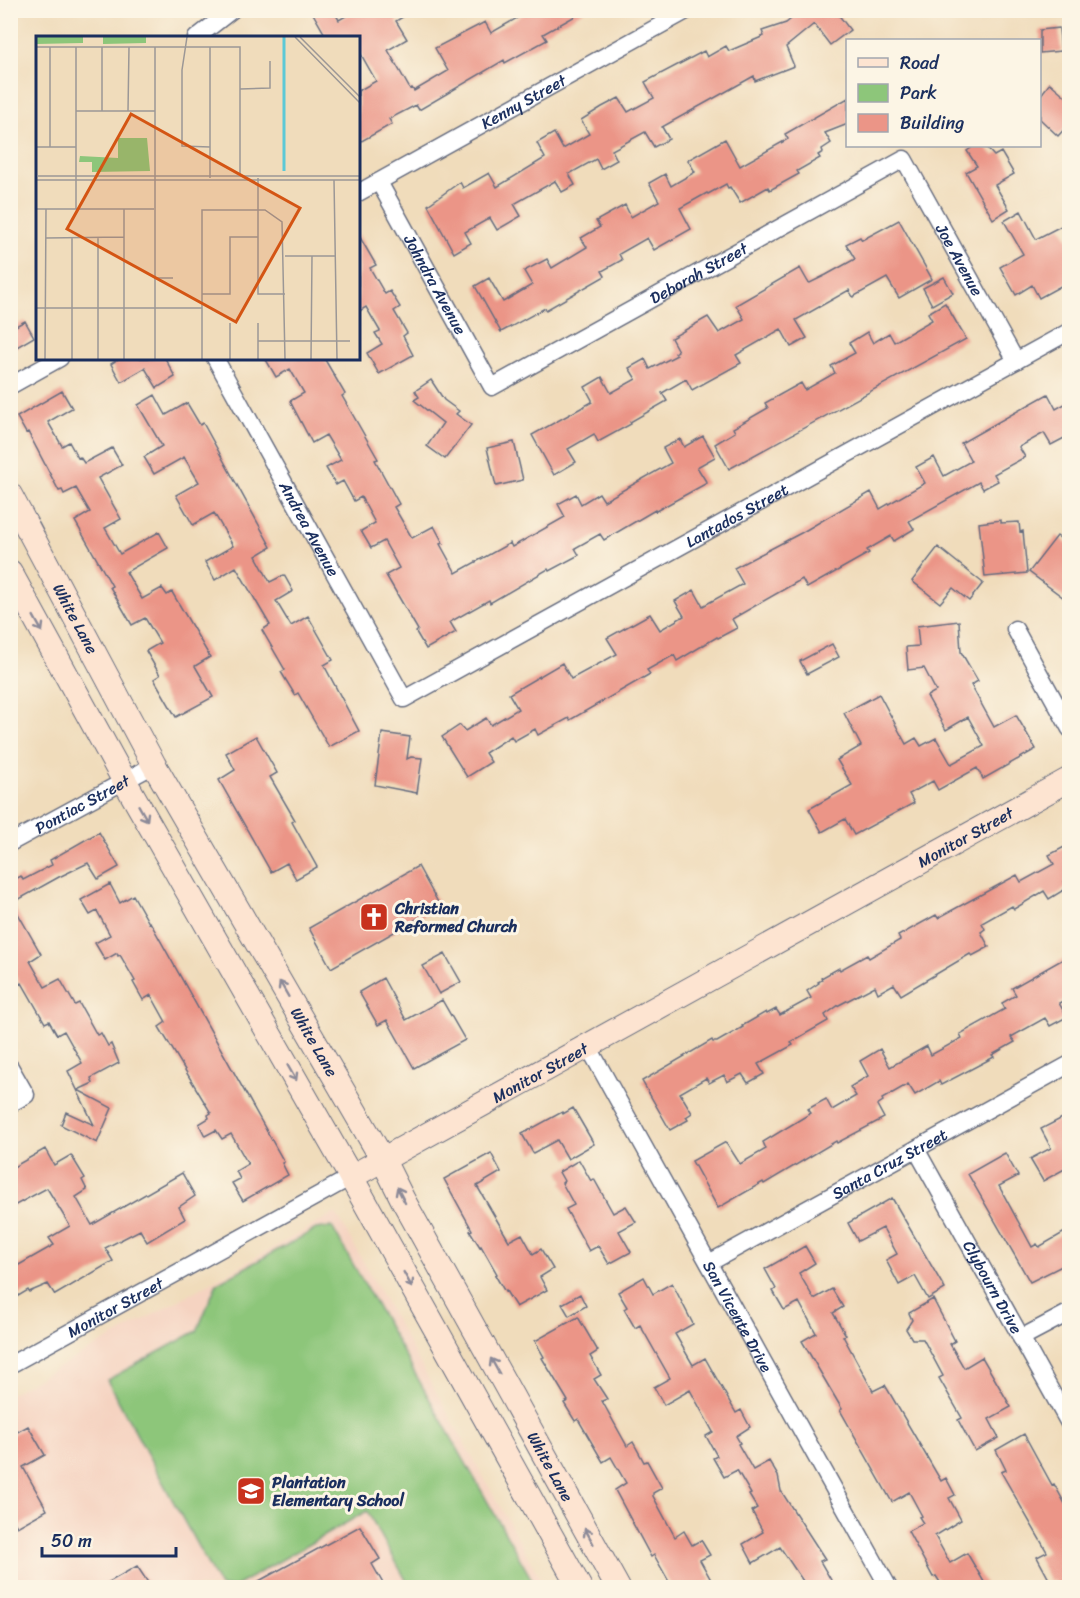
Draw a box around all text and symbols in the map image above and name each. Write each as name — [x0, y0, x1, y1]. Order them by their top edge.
inset map — [36, 36, 360, 360]
legend — [846, 39, 1041, 147]
text: Road — [900, 47, 940, 79]
street label: Kenny Street — [475, 66, 572, 137]
text: Park — [900, 77, 937, 109]
text: Building — [900, 107, 964, 139]
street label: Joe Avenue — [927, 217, 992, 301]
street label: Johndra Avenue — [395, 228, 475, 340]
street label: Deborah Street — [644, 234, 753, 312]
street label: Andrea Avenue — [271, 474, 348, 582]
street label: Lantados Street — [680, 475, 794, 555]
street label: White Lane — [45, 578, 107, 659]
one-way arrow — [33, 615, 45, 632]
street label: Pontiac Street — [29, 766, 136, 842]
street label: Monitor Street — [912, 798, 1019, 875]
one-way arrow — [137, 804, 149, 821]
place label: Christian Reformed Church — [394, 894, 518, 941]
church icon: Christian Reformed Church — [358, 901, 390, 933]
one-way arrow — [277, 981, 289, 998]
street label: White Lane — [283, 1001, 346, 1082]
street label: Monitor Street — [486, 1034, 594, 1111]
one-way arrow — [286, 1064, 298, 1081]
street label: Santa Cruz Street — [826, 1120, 953, 1207]
one-way arrow — [395, 1186, 406, 1204]
street label: Clybourn Drive — [955, 1235, 1031, 1339]
street label: San Vicente Drive — [695, 1255, 781, 1378]
street label: Monitor Street — [61, 1268, 169, 1345]
one-way arrow — [403, 1270, 414, 1288]
one-way arrow — [489, 1357, 500, 1375]
street label: White Lane — [519, 1426, 582, 1507]
place label: Plantation Elementary School — [272, 1468, 405, 1515]
school or university icon: Plantation Elementary School — [235, 1475, 267, 1507]
scale bar — [42, 1520, 176, 1558]
text: 50 m — [51, 1525, 92, 1557]
one-way arrow — [583, 1528, 595, 1545]

